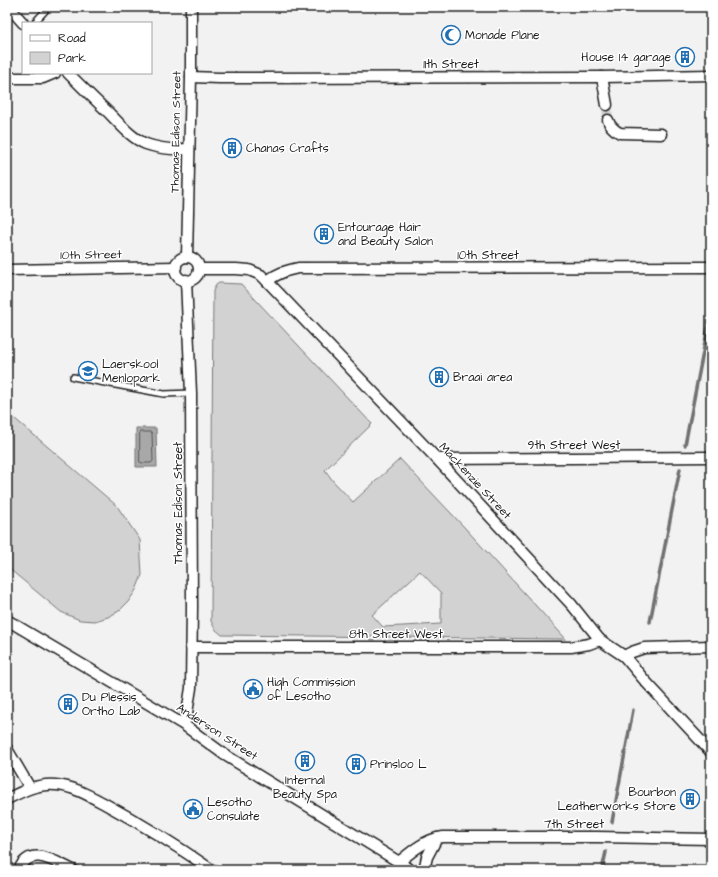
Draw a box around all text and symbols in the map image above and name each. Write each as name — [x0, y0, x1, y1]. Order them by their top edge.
legend — [22, 22, 152, 74]
mosque icon: Monade Plane — [440, 24, 462, 46]
place label: Monade Plane — [465, 27, 540, 44]
text: Road — [58, 30, 86, 47]
building icon: House 14 garage — [674, 46, 696, 68]
place label: House 14 garage — [581, 49, 672, 67]
text: Park — [58, 50, 86, 67]
street label: 11th Street — [423, 56, 479, 73]
street label: Thomas Edison Street — [166, 71, 186, 193]
building icon: Chanas Crafts — [221, 137, 243, 159]
place label: Chanas Crafts — [246, 140, 329, 157]
place label: Entourage Hair and Beauty Salon — [338, 219, 433, 251]
building icon: Entourage Hair and Beauty Salon — [313, 223, 335, 245]
street label: 10th Street — [60, 246, 122, 264]
street label: 10th Street — [457, 247, 519, 264]
place label: Laerskool Menlopark — [102, 356, 160, 387]
school or university icon: Laerskool Menlopark — [77, 360, 99, 382]
building icon: Braai area — [428, 366, 450, 388]
place label: Braai area — [453, 369, 512, 386]
street label: 9th Street West — [528, 437, 621, 454]
street label: Mackenzie Street — [435, 439, 515, 523]
street label: Thomas Edison Street — [170, 442, 187, 564]
street label: 8th Street West — [349, 626, 443, 643]
place label: High Commission of Lesotho — [267, 674, 355, 705]
public building icon: High Commission of Lesotho — [242, 678, 264, 700]
place label: Du Plessis Ortho Lab — [82, 689, 140, 720]
building icon: Du Plessis Ortho Lab — [57, 693, 79, 715]
street label: Anderson Street — [173, 699, 261, 765]
building icon: Internal Beauty Spa — [294, 750, 316, 772]
building icon: Prinsloo L — [345, 753, 367, 775]
place label: Prinsloo L — [370, 756, 427, 773]
place label: Internal Beauty Spa — [273, 772, 337, 804]
place label: Bourbon Leatherworks Store — [557, 784, 677, 815]
building icon: Bourbon Leatherworks Store — [679, 788, 701, 810]
place label: Lesotho Consulate — [207, 794, 260, 825]
public building icon: Lesotho Consulate — [182, 798, 204, 820]
street label: 7th Street — [544, 816, 604, 833]

